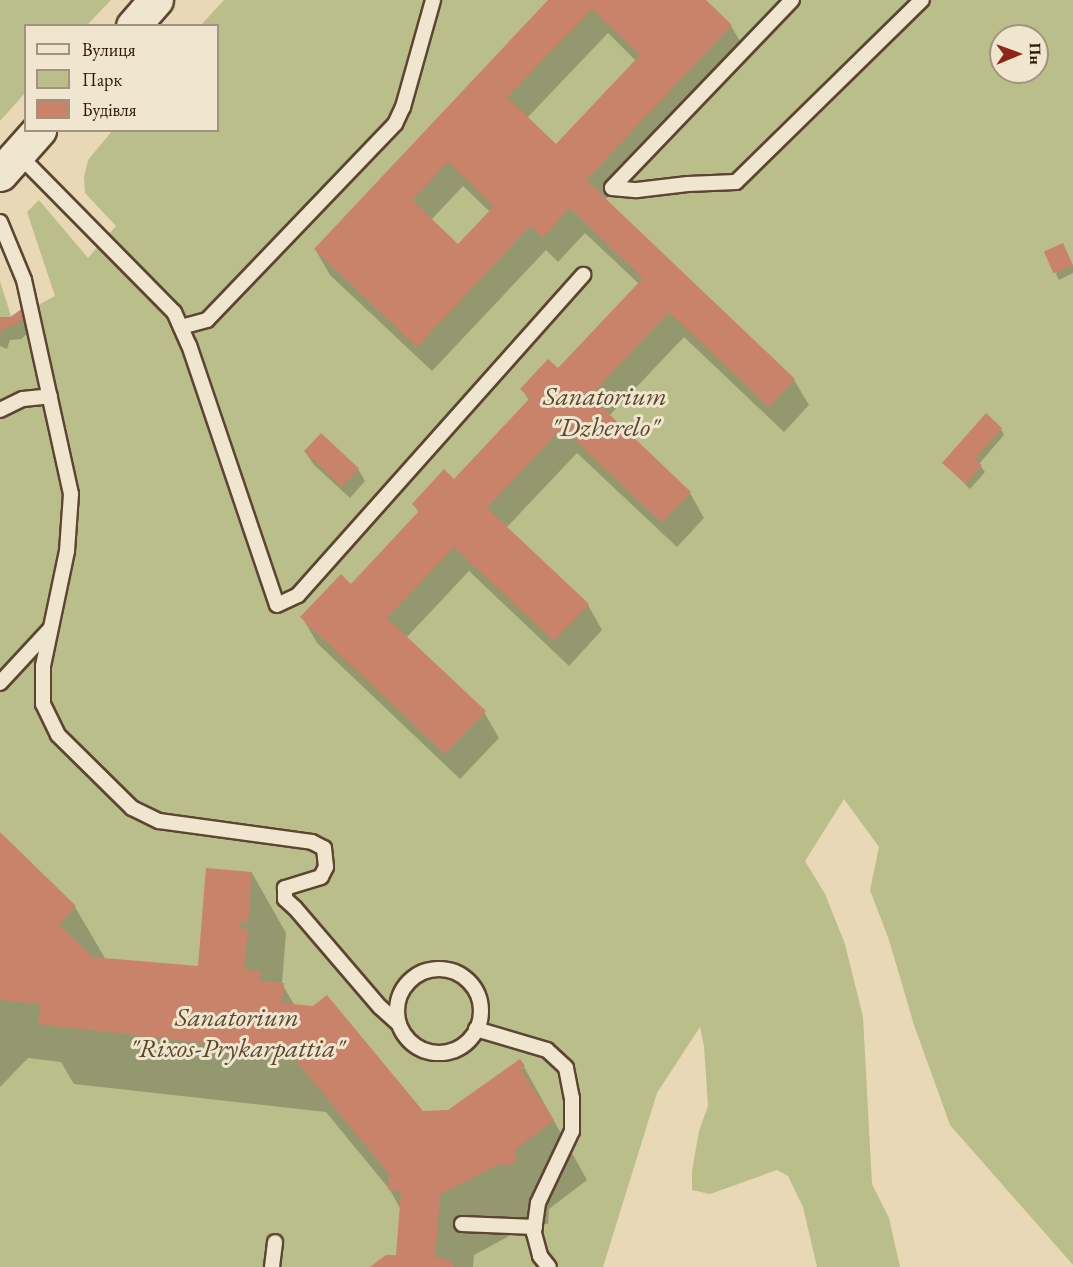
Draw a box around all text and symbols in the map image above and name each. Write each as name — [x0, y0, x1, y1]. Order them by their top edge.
legend — [24, 24, 219, 132]
north arrow — [989, 24, 1049, 84]
text: Вулиця — [82, 38, 135, 61]
text: Пн — [1025, 43, 1046, 65]
text: Парк — [82, 68, 122, 91]
text: Будівля — [82, 98, 137, 121]
park label: Sanatorium "Dzherelo" — [543, 379, 667, 442]
park label: Sanatorium "Rixos-Prykarpattia" — [130, 1000, 344, 1063]

